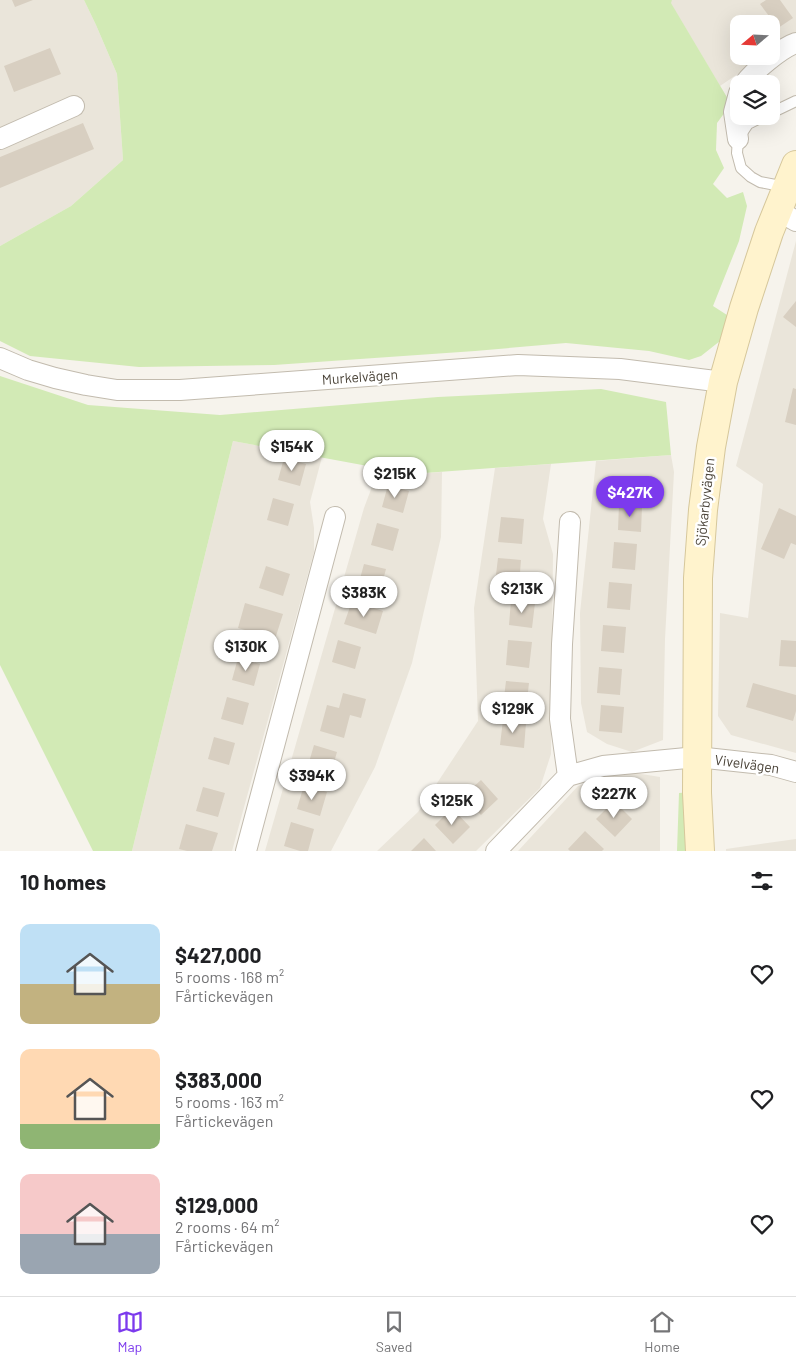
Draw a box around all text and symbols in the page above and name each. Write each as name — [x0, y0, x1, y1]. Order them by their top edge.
north arrow — [730, 15, 780, 65]
map controls — [730, 15, 780, 125]
button: layers — [730, 75, 780, 125]
street label: Murkelvägen — [321, 365, 399, 388]
pin: $154K — [257, 430, 327, 472]
text: $154K — [270, 436, 314, 455]
pin: $215K — [360, 456, 430, 499]
street label: Sjökarbyvägen — [691, 457, 718, 547]
text: $215K — [374, 463, 416, 482]
pin: $427K — [595, 476, 665, 518]
text: $427K — [607, 482, 653, 501]
pin: $213K — [487, 572, 557, 614]
pin: $383K — [329, 576, 399, 618]
text: $213K — [501, 578, 543, 597]
text: $383K — [341, 582, 387, 601]
pin: $130K — [211, 630, 281, 672]
text: $130K — [225, 636, 267, 655]
pin: $129K — [478, 692, 548, 734]
text: $129K — [492, 698, 534, 717]
street label: Vivelvägen — [714, 751, 780, 776]
pin: $394K — [277, 758, 347, 801]
text: $394K — [289, 765, 335, 784]
pin: $227K — [579, 776, 649, 819]
text: $227K — [591, 783, 637, 802]
pin: $125K — [417, 784, 487, 826]
text: $125K — [431, 790, 473, 809]
icon: filters — [748, 867, 776, 895]
text: 10 homes — [20, 869, 106, 894]
text: $427,000 — [175, 942, 261, 967]
icon: home — [60, 944, 120, 1004]
icon: heart — [748, 960, 776, 988]
text: 5 rooms · 168 m² — [175, 967, 284, 986]
text: Fårtickevägen — [175, 986, 273, 1005]
text: $383,000 — [175, 1067, 262, 1092]
icon: home — [60, 1069, 120, 1129]
icon: heart — [748, 1085, 776, 1113]
text: 5 rooms · 163 m² — [175, 1092, 284, 1111]
text: Fårtickevägen — [175, 1111, 273, 1130]
text: $129,000 — [175, 1192, 258, 1217]
icon: home — [60, 1194, 120, 1254]
icon: heart — [748, 1210, 776, 1238]
text: 2 rooms · 64 m² — [175, 1217, 279, 1236]
text: Fårtickevägen — [175, 1236, 273, 1255]
tab: Map — [116, 1308, 144, 1355]
tab: Saved — [376, 1308, 412, 1355]
tab: Home — [644, 1308, 680, 1355]

